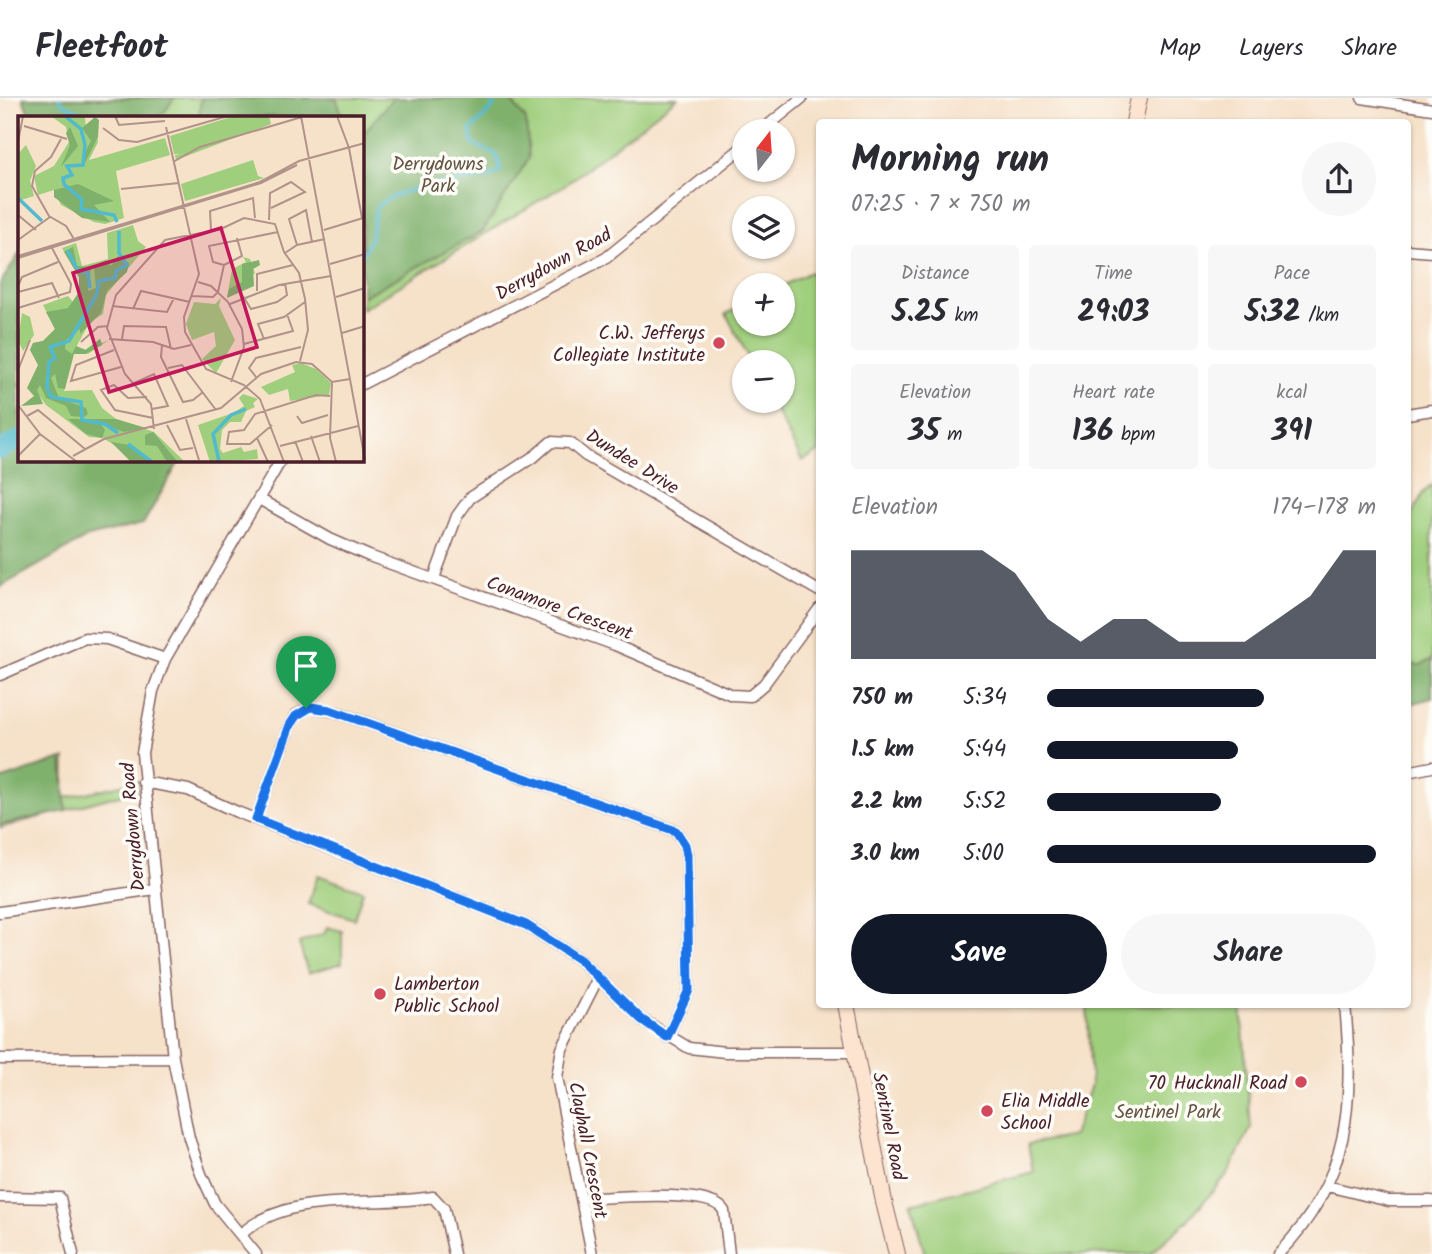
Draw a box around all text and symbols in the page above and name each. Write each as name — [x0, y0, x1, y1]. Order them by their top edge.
text: Fleetfoot — [35, 22, 168, 75]
text: Map — [1159, 29, 1201, 68]
text: Layers — [1239, 29, 1303, 68]
text: Share — [1341, 29, 1397, 68]
inset map — [18, 116, 364, 462]
north arrow — [732, 119, 794, 182]
map controls — [732, 119, 795, 413]
text: Morning run — [851, 131, 1049, 191]
button: share — [1302, 142, 1376, 216]
park label: Derrydowns Park — [392, 150, 484, 202]
text: 07:25 · 7 × 750 m — [851, 187, 1031, 223]
button: layers — [732, 196, 795, 259]
street label: Derrydown Road — [490, 220, 618, 309]
text: Distance — [901, 259, 969, 289]
text: Time — [1094, 259, 1133, 289]
text: Pace — [1274, 259, 1310, 289]
button: + — [732, 273, 795, 336]
text: 5.25 — [892, 289, 947, 337]
text: 29:03 — [1078, 289, 1149, 337]
text: 5:32 — [1244, 289, 1301, 337]
text: km — [947, 301, 978, 331]
text: /km — [1301, 301, 1339, 331]
place label: C.W. Jefferys Collegiate Institute — [553, 319, 705, 371]
marker: C.W. Jefferys Collegiate Institute — [711, 335, 727, 351]
button: − — [732, 350, 795, 413]
text: Elevation — [899, 378, 971, 408]
text: Heart rate — [1072, 378, 1155, 408]
text: kcal — [1276, 378, 1307, 408]
text: 35 — [908, 408, 940, 456]
text: 136 — [1072, 408, 1113, 456]
text: 391 — [1271, 408, 1312, 456]
text: m — [940, 420, 962, 450]
text: bpm — [1113, 420, 1155, 450]
street label: Dundee Drive — [579, 422, 685, 504]
text: Elevation — [851, 490, 938, 526]
text: 174–178 m — [1272, 490, 1376, 526]
street label: Conamore Crescent — [482, 568, 637, 650]
pin — [276, 636, 336, 708]
icon: arrive — [287, 647, 325, 685]
text: 750 m — [851, 680, 913, 716]
text: 5:34 — [963, 680, 1007, 716]
text: 1.5 km — [851, 732, 914, 768]
text: 5:44 — [963, 732, 1006, 768]
street label: Derrydown Road — [113, 761, 155, 892]
text: 2.2 km — [851, 784, 922, 820]
text: 5:52 — [963, 784, 1007, 820]
text: 3.0 km — [851, 836, 920, 872]
text: 5:00 — [963, 836, 1004, 872]
button: Save — [851, 914, 1107, 994]
button: Share — [1121, 914, 1376, 994]
place label: Lamberton Public School — [394, 970, 500, 1022]
marker: Lamberton Public School — [372, 986, 388, 1002]
place label: 70 Hucknall Road — [1148, 1069, 1288, 1099]
street label: Sentinel Road — [863, 1070, 913, 1184]
marker: 70 Hucknall Road — [1293, 1074, 1309, 1090]
street label: Clayhall Crescent — [559, 1079, 615, 1222]
place label: Elia Middle School — [1001, 1087, 1090, 1139]
park label: Sentinel Park — [1115, 1098, 1221, 1128]
marker: Elia Middle School — [979, 1103, 995, 1119]

